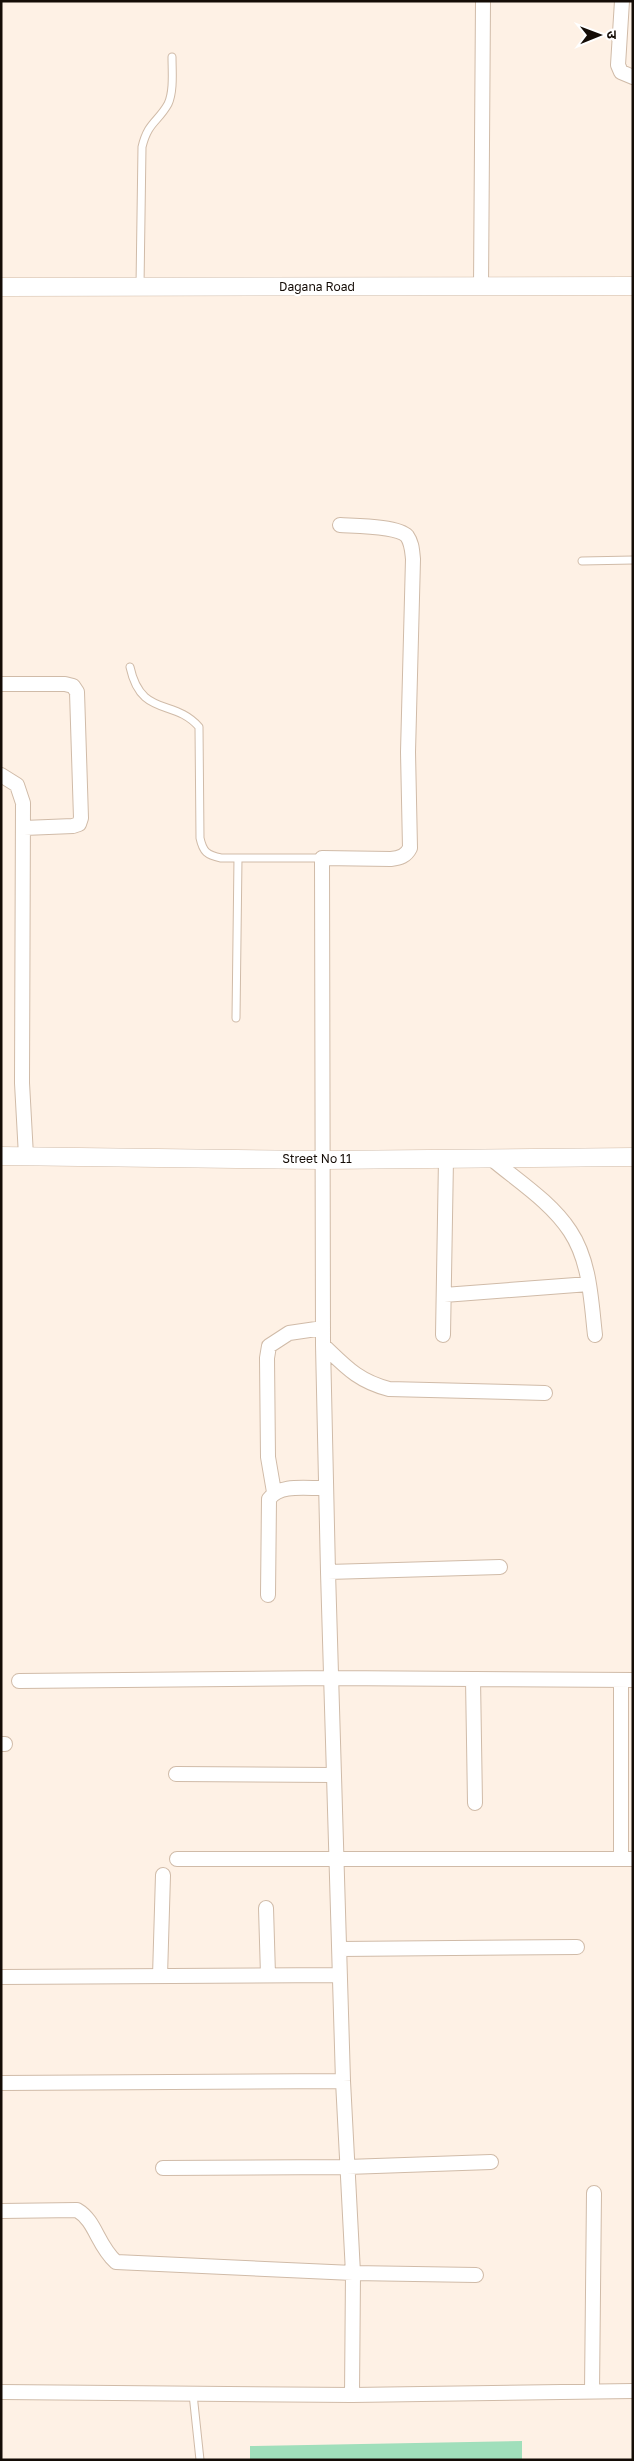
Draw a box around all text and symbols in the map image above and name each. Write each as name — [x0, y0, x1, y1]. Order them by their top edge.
north arrow — [574, 10, 624, 60]
text: उ — [604, 31, 621, 40]
street label: Dagana Road — [279, 279, 355, 294]
street label: Street No 11 — [282, 1151, 352, 1166]

